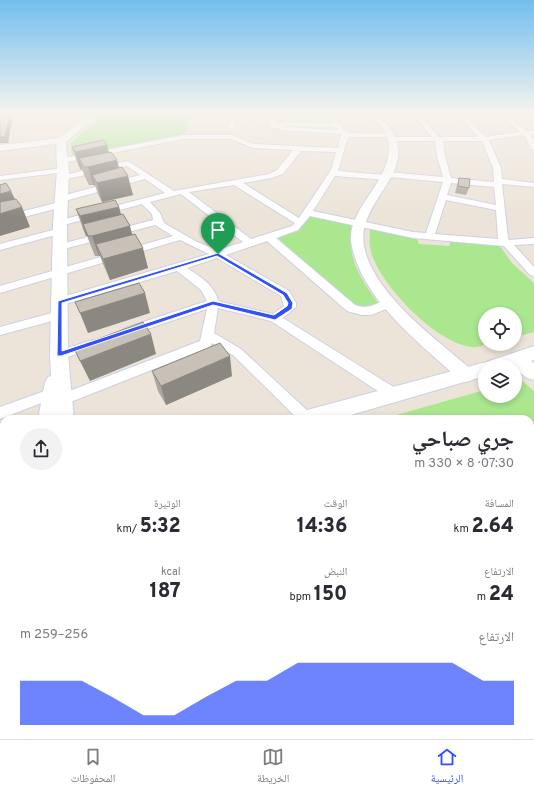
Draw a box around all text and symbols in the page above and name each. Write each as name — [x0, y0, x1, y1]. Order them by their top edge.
pin — [201, 213, 235, 254]
icon: arrive — [207, 219, 229, 241]
map controls — [478, 307, 522, 403]
button: locate — [478, 307, 522, 351]
button: layers — [478, 359, 522, 403]
text: جري صباحي — [412, 427, 514, 454]
button: share — [20, 428, 62, 470]
text: 07:30 · 8 × 330 m — [414, 456, 514, 472]
text: الوتيرة — [154, 497, 181, 511]
text: الوقت — [324, 497, 347, 511]
text: المسافة — [485, 497, 514, 511]
text: 5:32 — [140, 514, 181, 540]
text: 14:36 — [297, 514, 347, 540]
text: 2.64 — [471, 514, 514, 540]
text: /km — [117, 522, 140, 536]
text: km — [454, 522, 471, 536]
text: kcal — [161, 565, 181, 579]
text: النبض — [324, 565, 347, 579]
text: الارتفاع — [484, 565, 514, 579]
text: 187 — [149, 579, 181, 605]
text: 150 — [314, 582, 347, 608]
text: 24 — [489, 582, 514, 608]
text: bpm — [290, 590, 314, 604]
text: m — [477, 590, 489, 604]
text: 256–259 m — [20, 627, 88, 643]
text: الارتفاع — [479, 630, 514, 646]
tab: المحفوظات — [71, 746, 115, 789]
tab: الخريطة — [257, 746, 289, 789]
tab: الرئيسية — [431, 746, 463, 789]

